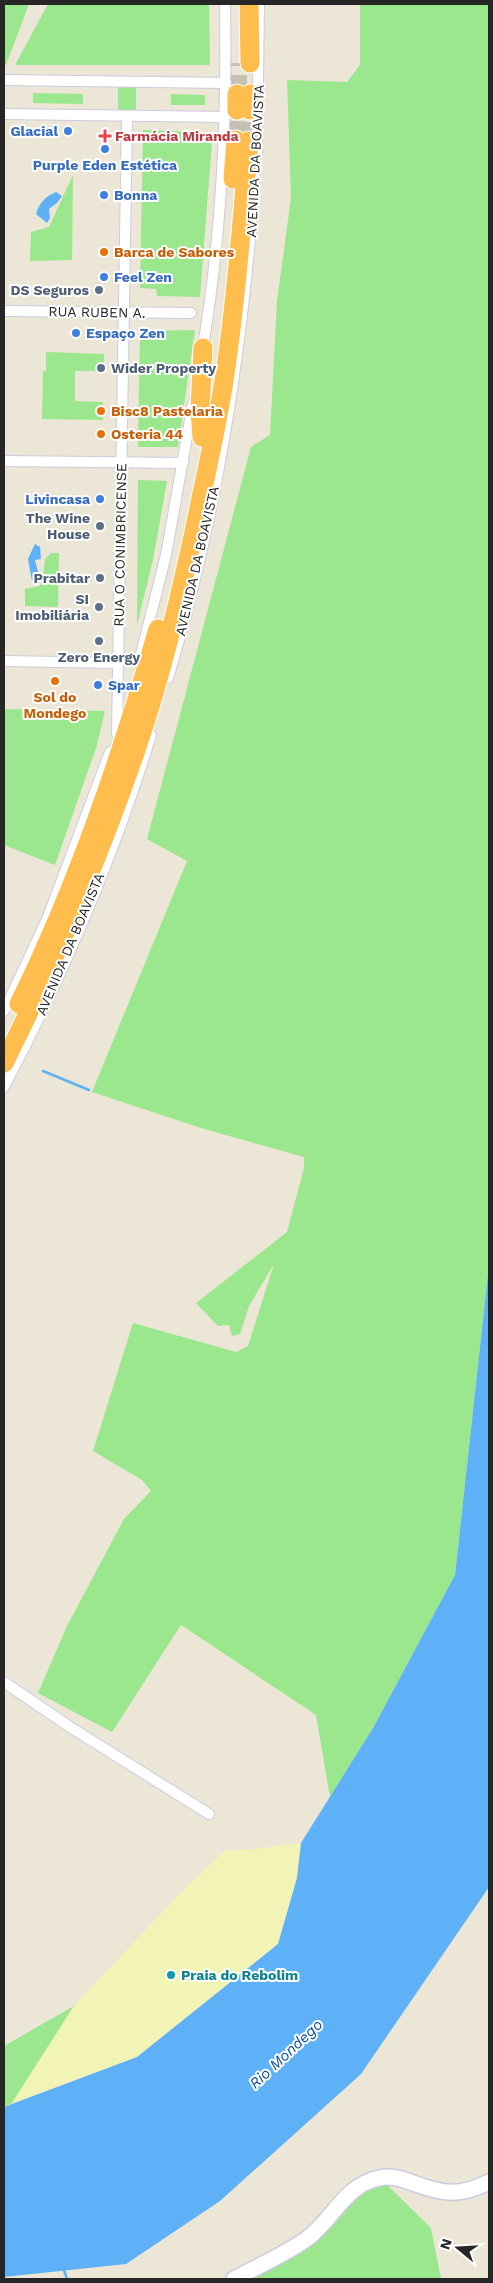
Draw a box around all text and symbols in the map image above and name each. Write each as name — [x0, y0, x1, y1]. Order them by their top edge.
street label: AVENIDA DA BOAVISTA — [243, 84, 267, 238]
place label: Glacial — [10, 123, 58, 139]
marker: Glacial — [62, 125, 74, 137]
place label: Farmácia Miranda — [115, 128, 240, 144]
marker: Farmácia Miranda — [99, 130, 111, 142]
marker: Purple Eden Estética — [99, 143, 111, 155]
place label: Purple Eden Estética — [33, 157, 178, 173]
place label: Bonna — [114, 187, 158, 203]
marker: Bonna — [98, 189, 110, 201]
place label: Barca de Sabores — [114, 244, 235, 260]
marker: Barca de Sabores — [98, 246, 110, 258]
place label: Feel Zen — [114, 269, 172, 285]
marker: Feel Zen — [98, 271, 110, 283]
place label: DS Seguros — [11, 282, 90, 298]
marker: DS Seguros — [93, 284, 105, 296]
street label: RUA RUBEN A. — [48, 303, 146, 321]
place label: Espaço Zen — [86, 325, 165, 341]
marker: Espaço Zen — [70, 327, 82, 339]
place label: Wider Property — [111, 360, 216, 376]
marker: Wider Property — [95, 362, 107, 374]
place label: Bisc8 Pastelaria — [111, 403, 224, 419]
marker: Bisc8 Pastelaria — [95, 405, 107, 417]
place label: Osteria 44 — [111, 426, 183, 442]
marker: Osteria 44 — [95, 428, 107, 440]
street label: RUA O CONIMBRICENSE — [111, 463, 129, 627]
street label: AVENIDA DA BOAVISTA — [172, 485, 222, 637]
place label: Livincasa — [25, 491, 91, 507]
marker: Livincasa — [94, 493, 106, 505]
place label: The Wine House — [26, 510, 90, 542]
marker: The Wine House — [94, 520, 106, 532]
place label: Prabitar — [33, 570, 90, 586]
marker: Prabitar — [94, 572, 106, 584]
place label: SI Imobiliária — [15, 591, 90, 623]
marker: SI Imobiliária — [93, 601, 105, 613]
marker: Zero Energy — [93, 635, 105, 647]
place label: Zero Energy — [58, 649, 140, 665]
marker: Sol do Mondego — [49, 675, 61, 687]
place label: Spar — [108, 677, 140, 693]
marker: Spar — [92, 679, 104, 691]
place label: Sol do Mondego — [24, 689, 86, 721]
street label: AVENIDA DA BOAVISTA — [33, 870, 107, 1018]
place label: Praia do Rebolim — [181, 1967, 298, 1983]
marker: Praia do Rebolim — [165, 1969, 177, 1981]
water label: Rio Mondego — [246, 2015, 326, 2092]
north arrow — [433, 2223, 483, 2273]
text: N — [436, 2237, 455, 2251]

